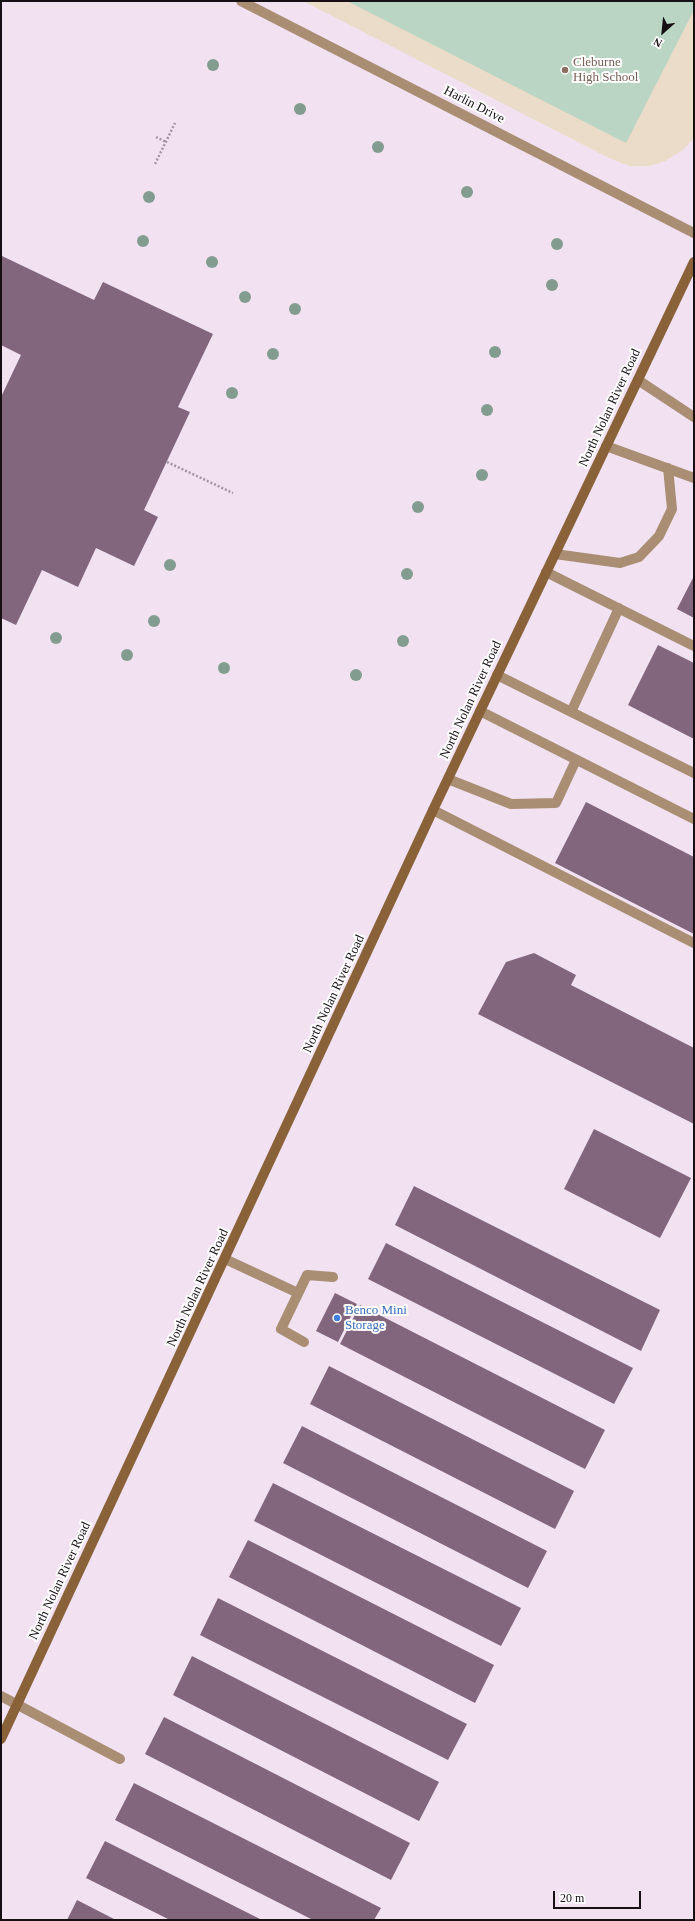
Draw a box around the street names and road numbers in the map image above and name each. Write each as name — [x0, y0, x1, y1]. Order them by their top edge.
street label: Harlin Drive — [441, 83, 507, 127]
street label: North Nolan River Road — [576, 347, 644, 469]
street label: North Nolan River Road — [437, 639, 505, 761]
street label: North Nolan River Road — [300, 933, 368, 1055]
street label: North Nolan River Road — [164, 1227, 232, 1349]
street label: North Nolan River Road — [26, 1520, 94, 1642]

